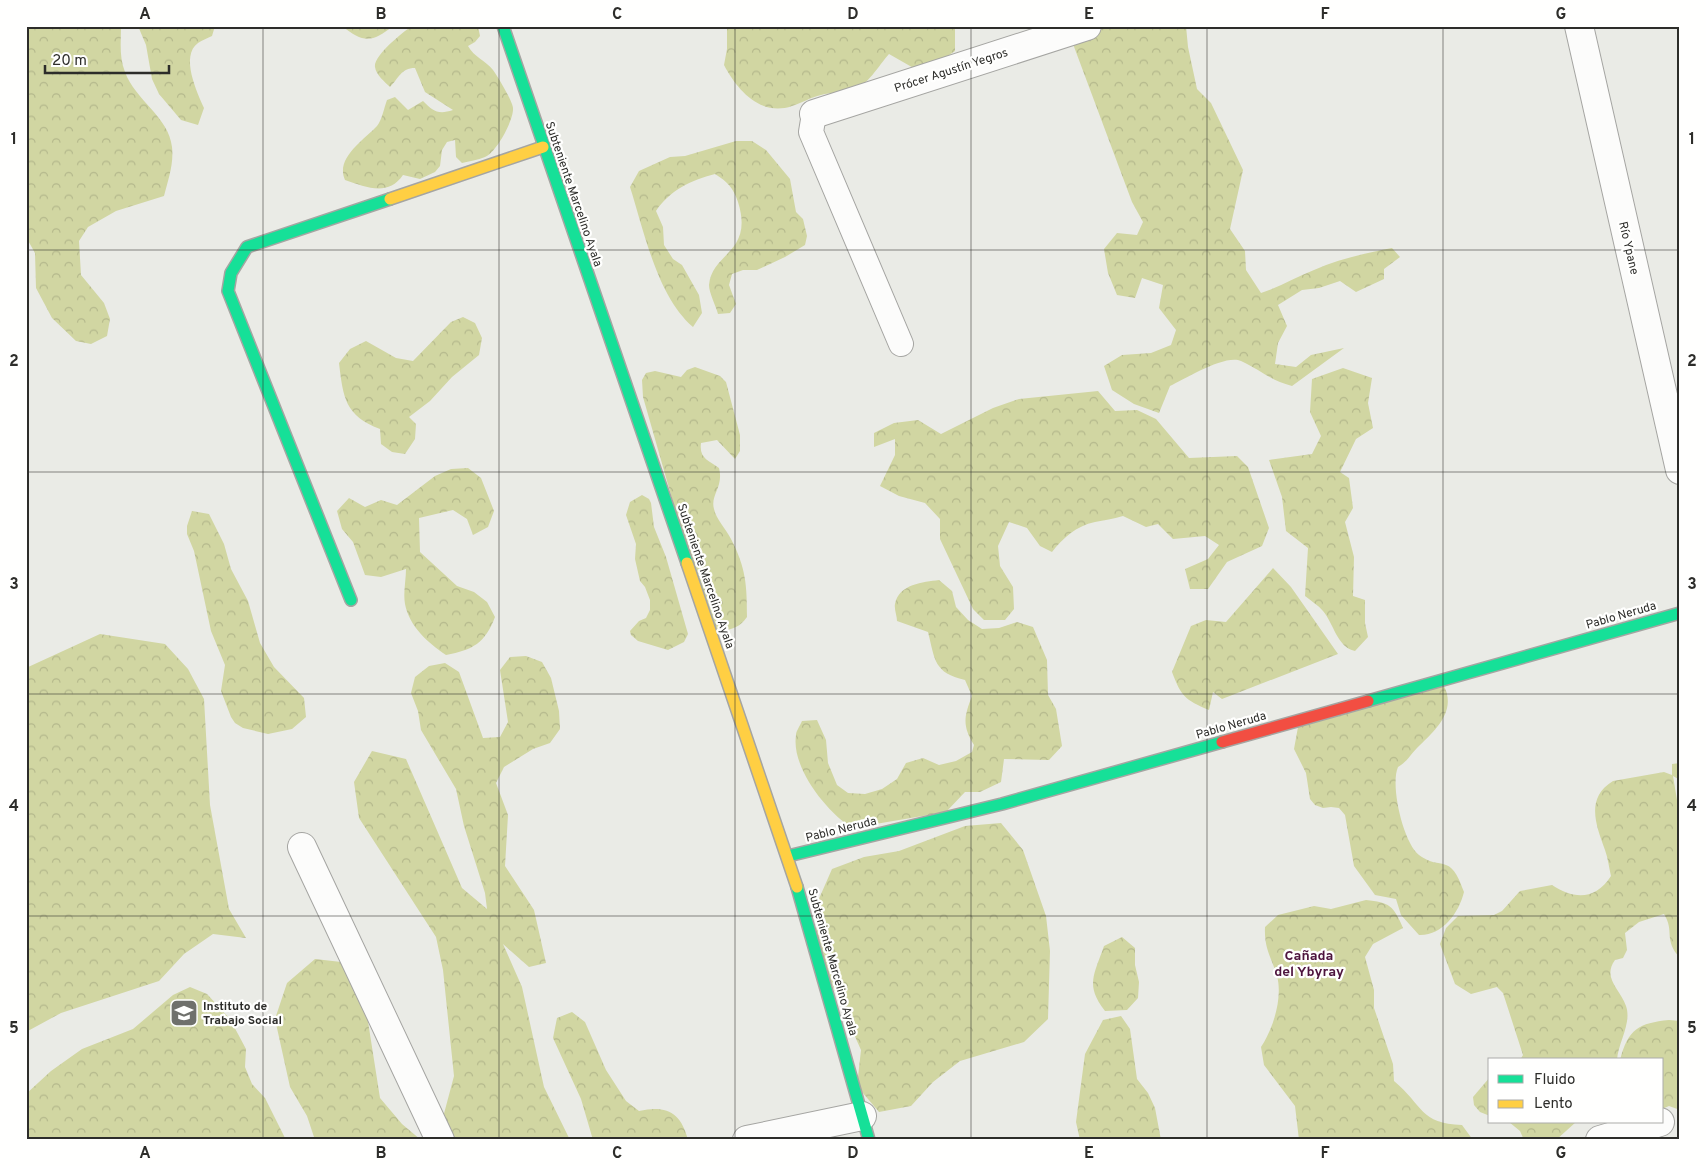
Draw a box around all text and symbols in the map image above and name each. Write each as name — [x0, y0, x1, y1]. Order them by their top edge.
text: A — [139, 5, 151, 25]
text: B — [375, 5, 387, 25]
text: C — [612, 5, 622, 25]
text: D — [847, 5, 859, 25]
text: E — [1084, 5, 1094, 25]
text: F — [1320, 5, 1330, 25]
text: G — [1556, 5, 1566, 25]
scale bar — [45, 42, 169, 74]
street label: Prócer Agustín Yegros — [892, 45, 1010, 97]
text: 20 m — [52, 52, 87, 71]
street label: Subteniente Marcelino Ayala — [541, 120, 605, 269]
text: 1 — [11, 130, 17, 150]
text: 1 — [1689, 130, 1695, 150]
street label: Río Ypane — [1614, 220, 1642, 276]
text: 2 — [9, 352, 19, 372]
text: 2 — [1687, 352, 1697, 372]
street label: Subteniente Marcelino Ayala — [673, 502, 737, 651]
text: 3 — [9, 575, 19, 595]
text: 3 — [1687, 575, 1697, 595]
street label: Pablo Neruda — [1584, 598, 1658, 634]
street label: Pablo Neruda — [1194, 708, 1268, 744]
text: 4 — [9, 797, 19, 817]
text: 4 — [1687, 797, 1697, 817]
street label: Pablo Neruda — [804, 813, 878, 846]
street label: Subteniente Marcelino Ayala — [803, 887, 861, 1038]
district label: Cañada del Ybyray — [1274, 948, 1344, 981]
school or university icon: Instituto de Trabajo Social — [169, 998, 199, 1028]
place label: Instituto de Trabajo Social — [203, 999, 282, 1029]
text: 5 — [9, 1019, 19, 1039]
text: 5 — [1687, 1019, 1697, 1039]
legend — [1488, 1058, 1664, 1124]
text: Fluido — [1534, 1071, 1575, 1090]
text: Lento — [1534, 1095, 1573, 1114]
text: A — [139, 1144, 151, 1164]
text: B — [375, 1144, 387, 1164]
text: C — [612, 1144, 622, 1164]
text: D — [847, 1144, 859, 1164]
text: E — [1084, 1144, 1094, 1164]
text: F — [1320, 1144, 1330, 1164]
text: G — [1556, 1144, 1566, 1164]

